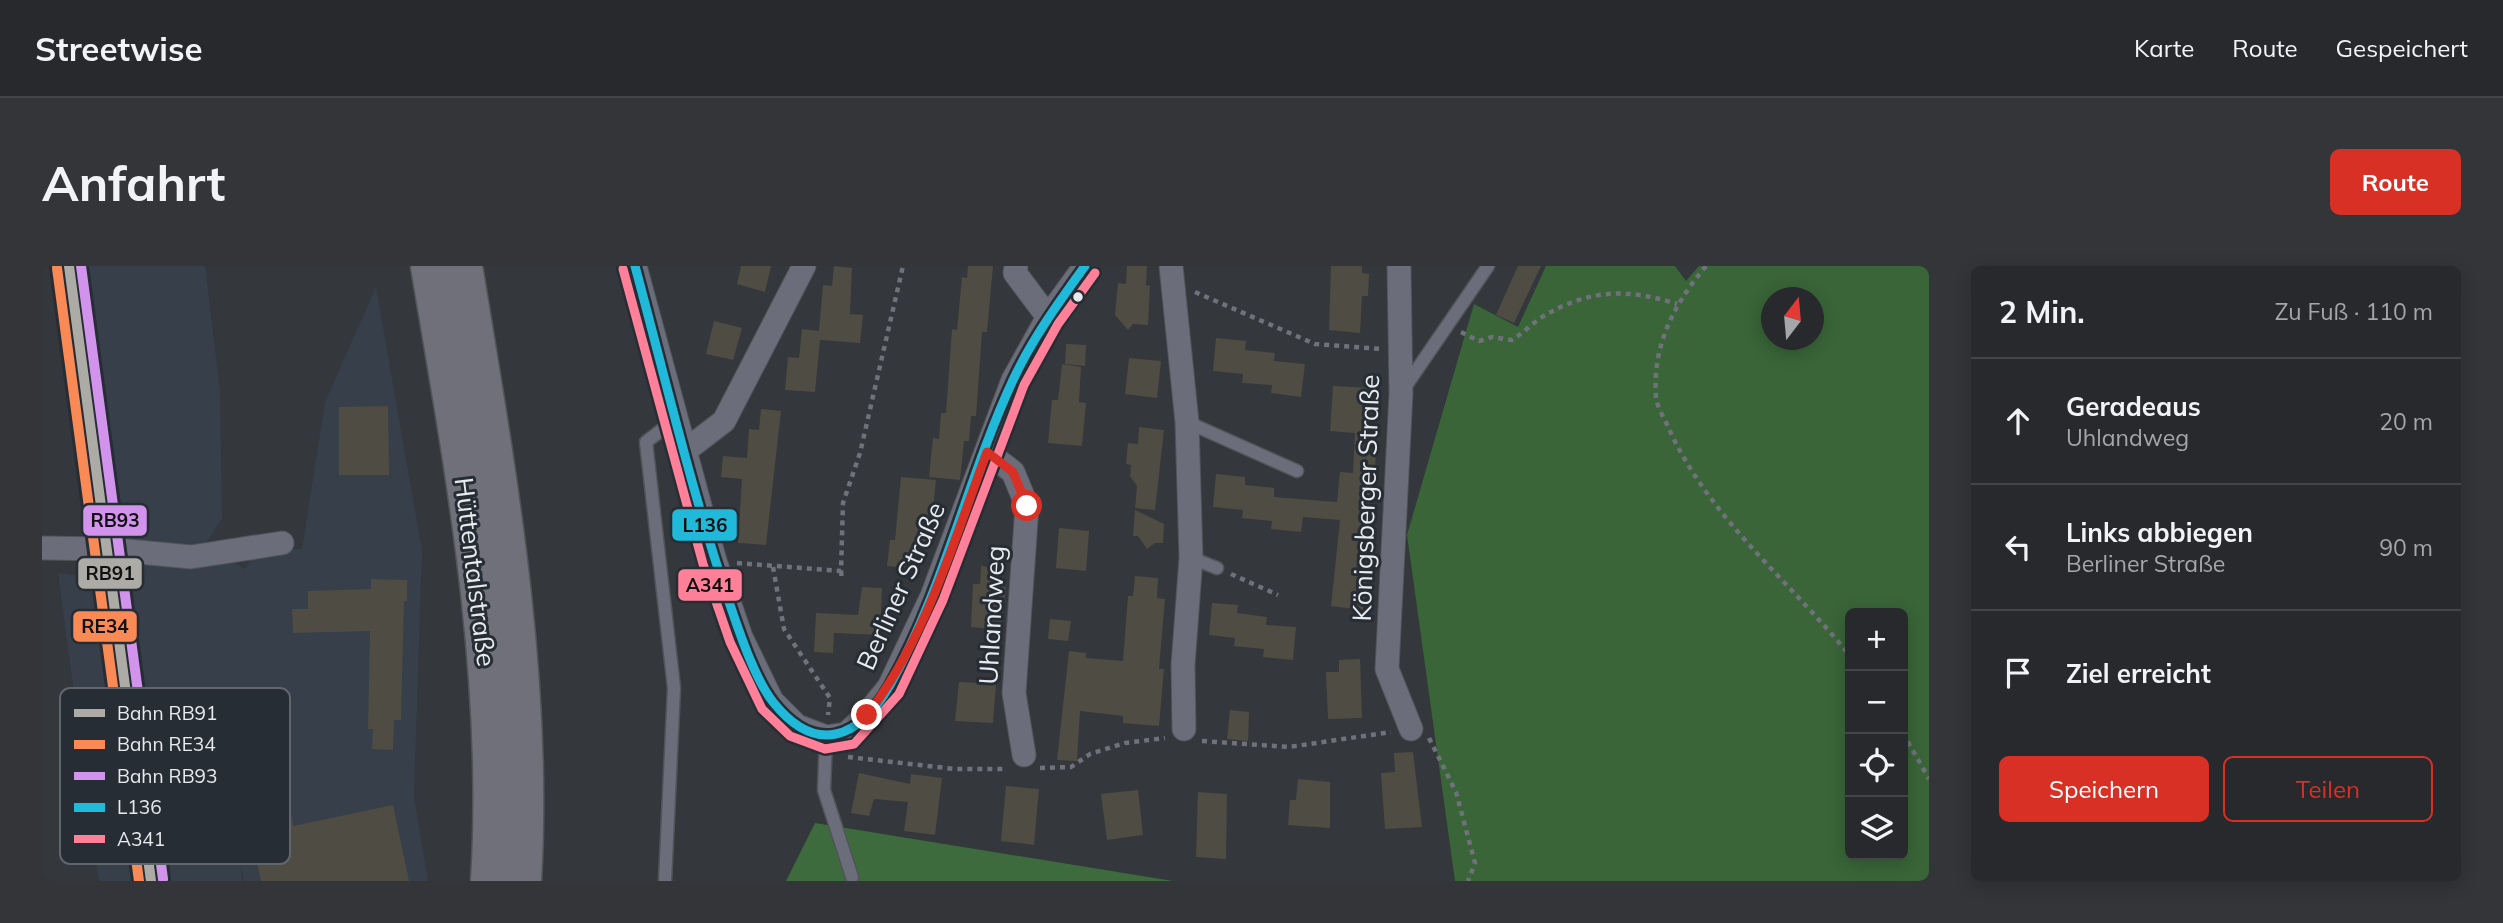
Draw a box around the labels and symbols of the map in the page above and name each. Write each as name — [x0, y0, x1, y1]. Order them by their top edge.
north arrow — [1761, 287, 1824, 350]
unlabelled marker — [1071, 290, 1085, 304]
street label: Königsberger Straße — [1345, 374, 1386, 622]
street label: Hüttentalstraße — [448, 475, 503, 668]
route start — [1011, 490, 1042, 521]
street label: Berliner Straße — [849, 497, 952, 675]
line badge: RB93 — [82, 504, 148, 537]
text: RB93 — [90, 508, 140, 532]
line badge: L136 — [671, 508, 738, 542]
text: L136 — [683, 513, 727, 537]
street label: Uhlandweg — [971, 545, 1012, 685]
line badge: RB91 — [77, 557, 143, 590]
text: RB91 — [85, 561, 135, 585]
line badge: A341 — [677, 568, 743, 602]
text: A341 — [686, 573, 734, 597]
line badge: RE34 — [72, 610, 138, 643]
text: RE34 — [81, 614, 129, 638]
legend — [60, 688, 290, 864]
route end — [851, 699, 882, 730]
text: Bahn RB91 — [117, 701, 217, 725]
text: Bahn RE34 — [117, 732, 216, 756]
text: Bahn RB93 — [117, 764, 217, 788]
text: L136 — [117, 795, 162, 819]
text: A341 — [117, 827, 165, 851]

